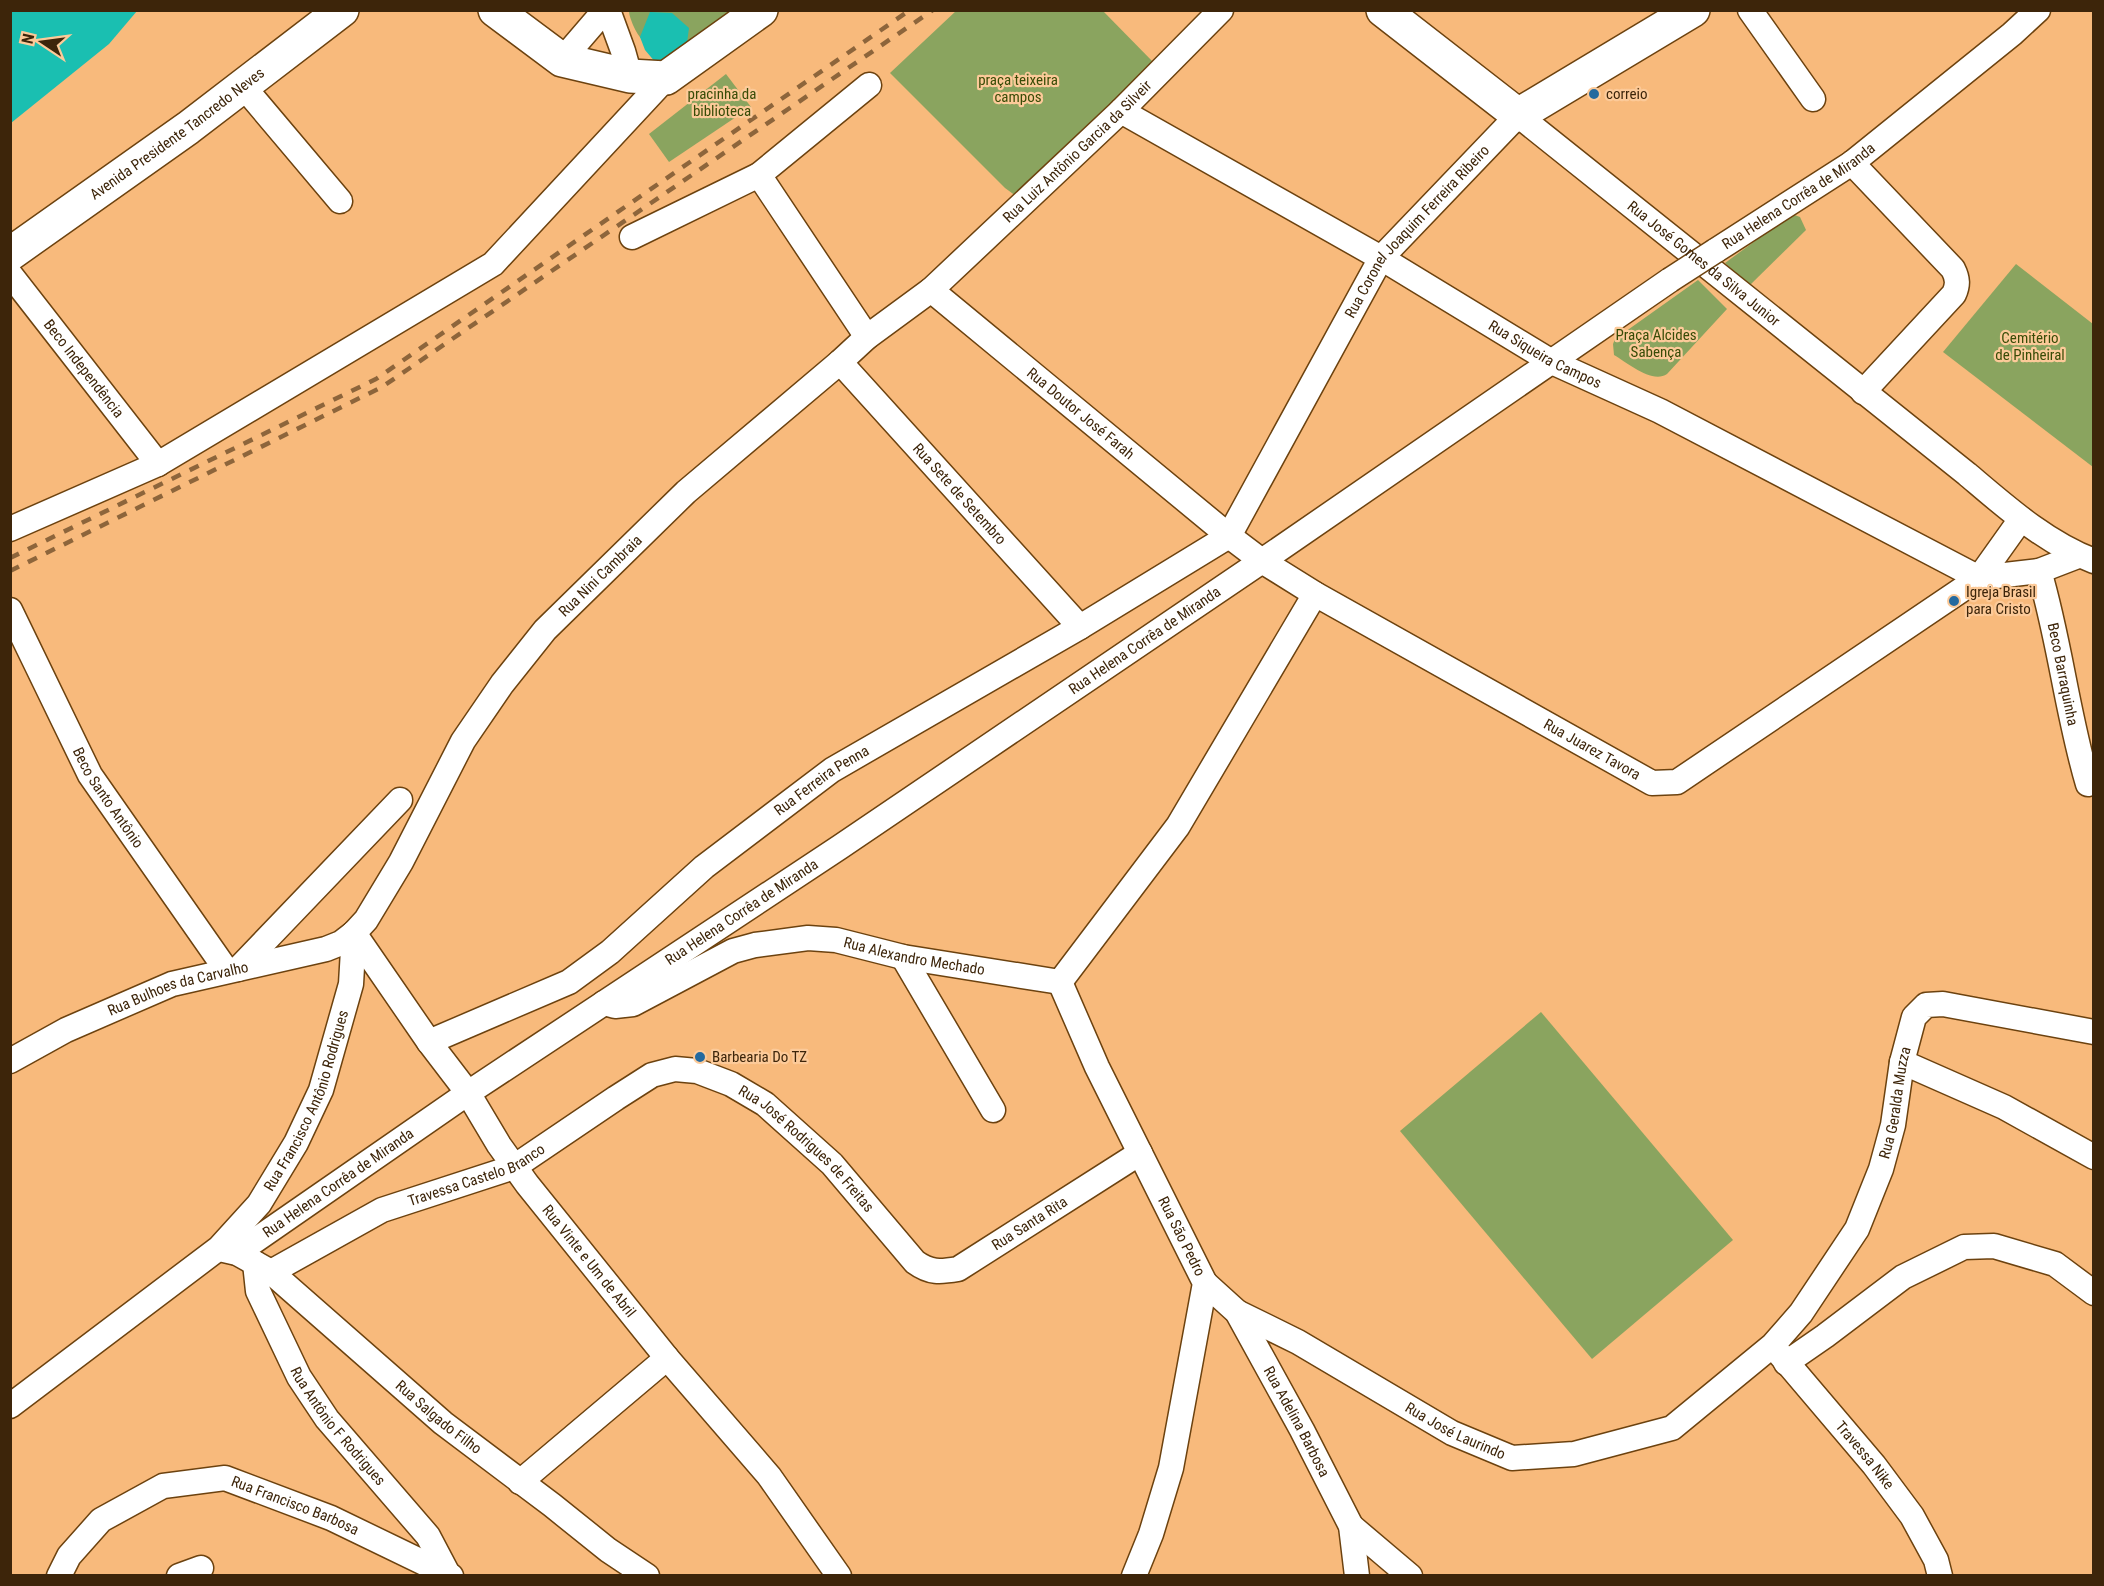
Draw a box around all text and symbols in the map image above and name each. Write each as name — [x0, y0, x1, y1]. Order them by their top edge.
north arrow — [12, 12, 72, 72]
text: N — [18, 32, 38, 46]
street label: Avenida Presidente Tancredo Neves — [87, 64, 268, 203]
park label: praça teixeira campos — [978, 71, 1058, 106]
street label: Rua Luiz Antônio Garcia da Silveir — [999, 76, 1156, 227]
park label: pracinha da biblioteca — [688, 85, 757, 120]
place label: correio — [1606, 85, 1647, 103]
marker: correio — [1587, 87, 1601, 101]
street label: Rua Helena Corrêa de Miranda — [1719, 139, 1879, 253]
street label: Rua Coronel Joaquim Ferreira Ribeiro — [1341, 141, 1493, 321]
street label: Rua José Gomes da Silva Junior — [1624, 197, 1784, 330]
street label: Beco Independência — [40, 316, 128, 421]
street label: Rua Siqueira Campos — [1485, 316, 1604, 392]
park label: Praça Alcides Sabença — [1615, 326, 1697, 361]
park label: Cemitério de Pinheiral — [1995, 329, 2065, 364]
street label: Rua Doutor José Farah — [1023, 364, 1138, 463]
street label: Rua Sete de Setembro — [909, 440, 1010, 548]
street label: Rua Nini Cambraia — [555, 531, 646, 620]
street label: Rua Helena Corrêa de Miranda — [1065, 583, 1224, 698]
place label: Igreja Brasil para Cristo — [1966, 583, 2036, 618]
marker: Igreja Brasil para Cristo — [1947, 594, 1961, 608]
street label: Beco Barraquinha — [2044, 621, 2082, 727]
street label: Rua Juarez Tavora — [1541, 715, 1644, 784]
street label: Rua Ferreira Penna — [771, 742, 872, 820]
street label: Beco Santo Antônio — [69, 744, 147, 851]
street label: Rua Helena Corrêa de Miranda — [662, 855, 821, 969]
street label: Rua Alexandro Mechado — [842, 933, 986, 979]
street label: Rua Bulhoes da Carvalho — [105, 958, 250, 1020]
street label: Rua Francisco Antônio Rodrigues — [260, 1008, 352, 1194]
street label: Rua Geralda Muzza — [1875, 1045, 1915, 1161]
place label: Barbearia Do TZ — [712, 1048, 807, 1066]
marker: Barbearia Do TZ — [693, 1050, 707, 1064]
street label: Rua José Rodrigues de Freitas — [735, 1081, 878, 1216]
street label: Rua Helena Corrêa de Miranda — [259, 1124, 417, 1241]
street label: Travessa Castelo Branco — [406, 1140, 548, 1210]
street label: Rua Santa Rita — [988, 1193, 1071, 1254]
street label: Rua São Pedro — [1154, 1194, 1209, 1279]
street label: Rua Vinte e Um de Abril — [538, 1201, 640, 1321]
street label: Rua Adelina Barbosa — [1260, 1363, 1333, 1480]
street label: Rua Antônio F Rodrigues — [286, 1364, 389, 1489]
street label: Rua Salgado Filho — [392, 1376, 485, 1458]
street label: Rua José Laurindo — [1402, 1398, 1508, 1463]
street label: Travessa Nike — [1832, 1418, 1898, 1493]
street label: Rua Francisco Barbosa — [229, 1472, 362, 1539]

